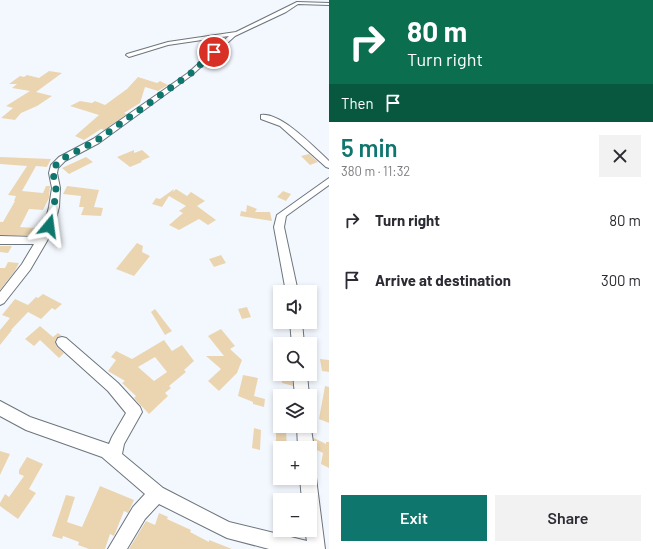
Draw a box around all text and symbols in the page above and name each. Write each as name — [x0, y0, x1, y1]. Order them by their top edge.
text: 80 m — [407, 14, 467, 48]
icon: right — [341, 16, 393, 68]
pin — [197, 35, 231, 69]
icon: arrive — [203, 41, 225, 63]
text: Turn right — [407, 48, 483, 70]
icon: arrive — [382, 92, 404, 114]
text: Then — [341, 94, 374, 112]
text: 5 min — [341, 133, 398, 162]
button: close — [599, 135, 641, 177]
text: 380 m · 11:32 — [341, 163, 410, 179]
position arrow — [28, 205, 70, 247]
icon: right — [341, 209, 363, 231]
text: Turn right — [375, 211, 440, 229]
text: 80 m — [609, 211, 641, 229]
icon: arrive — [341, 269, 363, 291]
text: Arrive at destination — [375, 271, 511, 289]
text: 300 m — [601, 271, 641, 289]
map controls — [273, 285, 317, 537]
button: sound — [273, 285, 317, 329]
button: search — [273, 337, 317, 381]
button: layers — [273, 389, 317, 433]
button: + — [273, 441, 317, 485]
button: − — [273, 493, 317, 537]
button: Exit — [341, 495, 487, 541]
button: Share — [495, 495, 641, 541]

